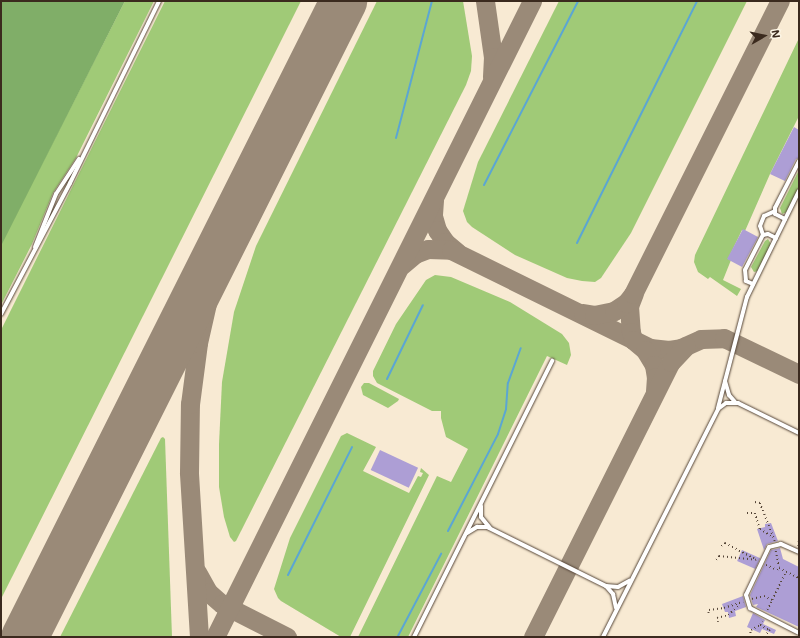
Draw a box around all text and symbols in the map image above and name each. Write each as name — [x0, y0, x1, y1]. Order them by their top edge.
north arrow — [744, 16, 784, 56]
text: N — [768, 29, 784, 39]

